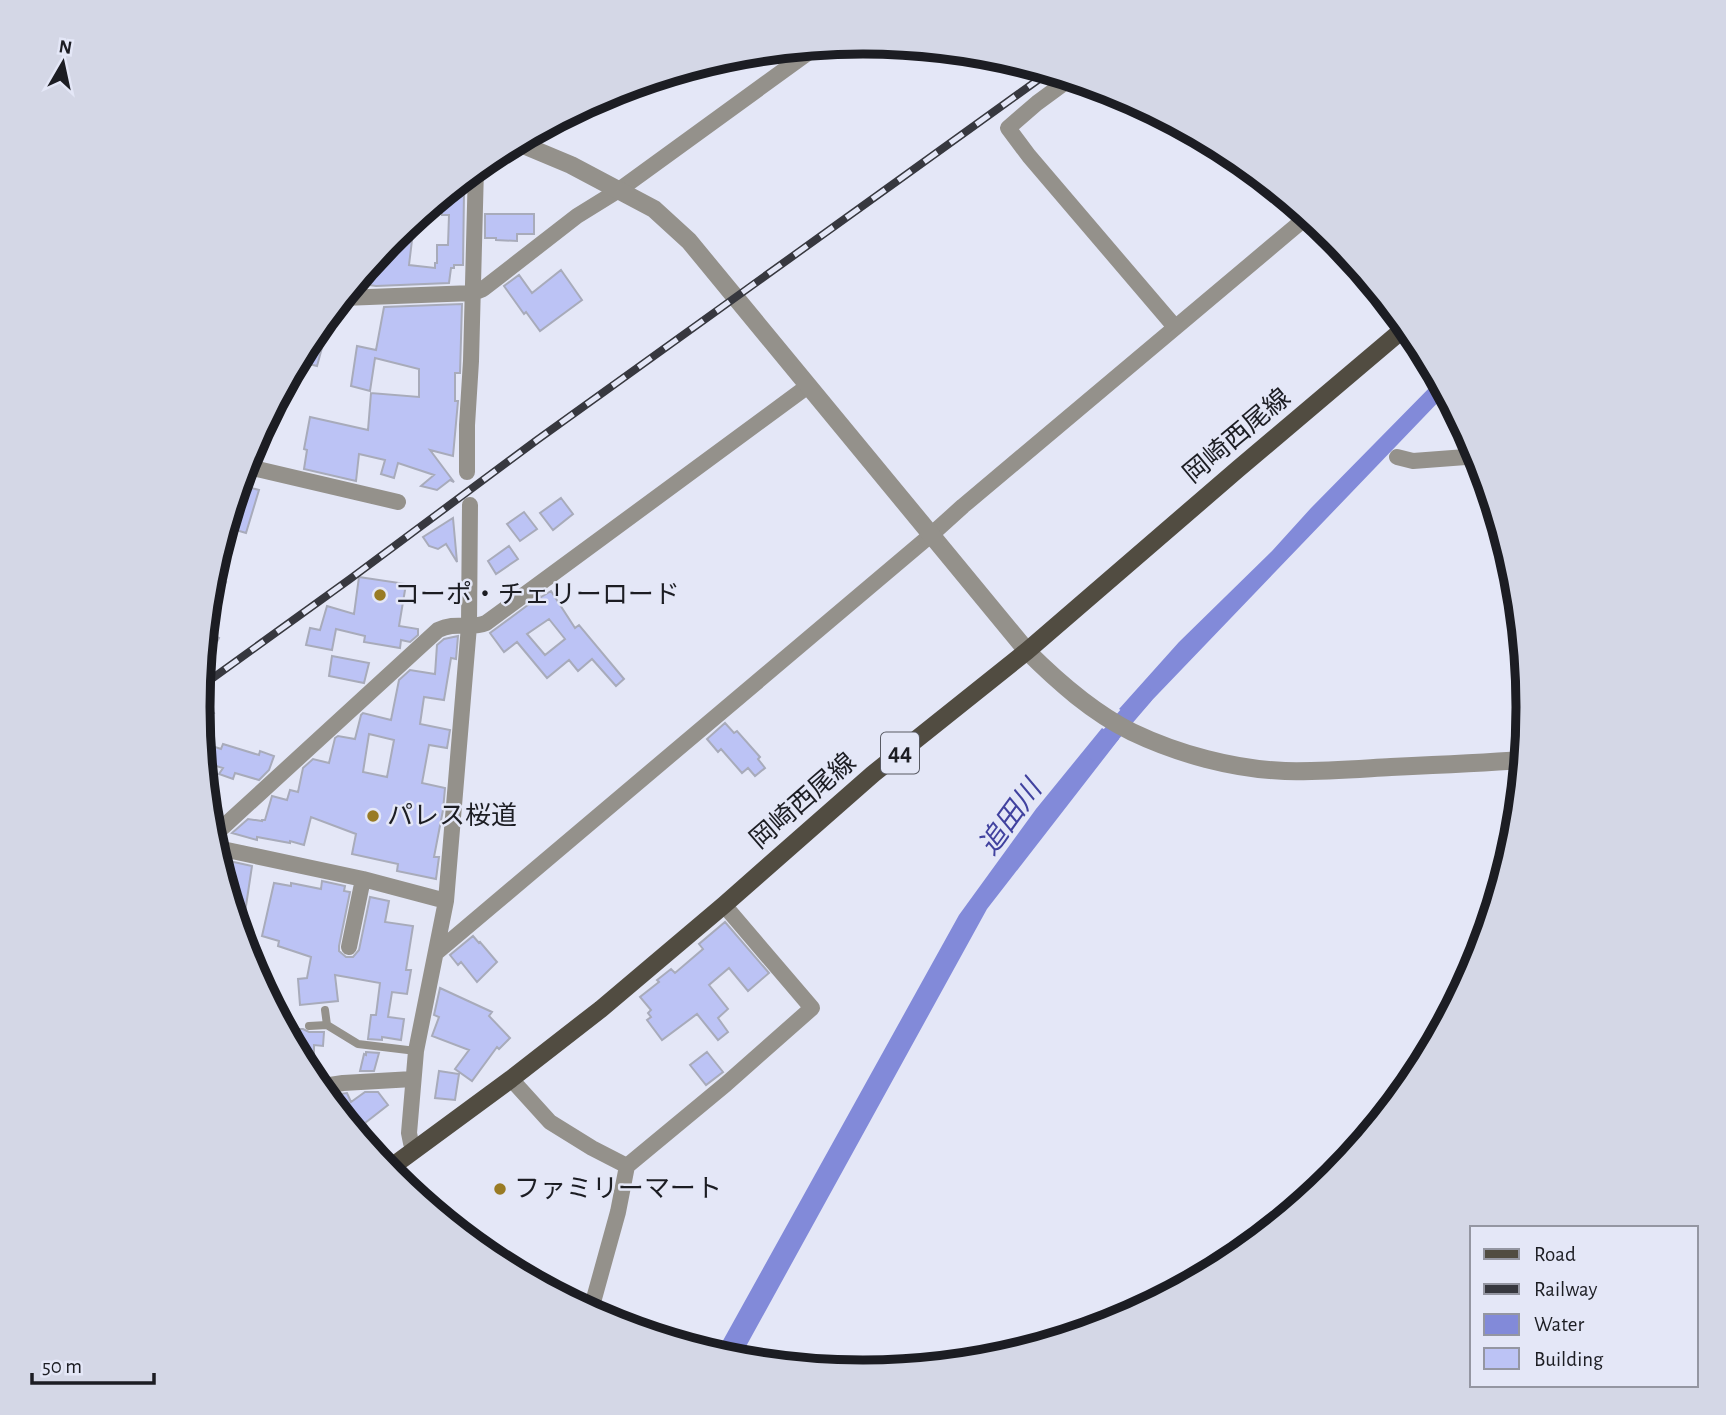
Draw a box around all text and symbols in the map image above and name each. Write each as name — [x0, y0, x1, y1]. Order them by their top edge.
north arrow — [28, 28, 98, 98]
text: N — [57, 37, 73, 58]
street label: 岡崎西尾線 — [1178, 383, 1295, 488]
place label: コーポ・チェリーロード — [394, 580, 680, 608]
marker: コーポ・チェリーロード — [372, 587, 388, 603]
road number: 44 — [881, 732, 919, 774]
street label: 岡崎西尾線 — [745, 748, 861, 853]
water label: 追田川 — [973, 772, 1049, 860]
place label: パレス桜道 — [387, 802, 517, 829]
marker: パレス桜道 — [365, 808, 381, 824]
place label: ファミリーマート — [514, 1176, 722, 1202]
marker: ファミリーマート — [492, 1181, 508, 1197]
legend — [1470, 1226, 1698, 1387]
text: Road — [1534, 1244, 1576, 1265]
text: Railway — [1534, 1279, 1597, 1300]
text: Water — [1534, 1314, 1584, 1335]
scale bar — [32, 1342, 154, 1386]
text: Building — [1534, 1349, 1604, 1370]
text: 50 m — [42, 1356, 82, 1377]

